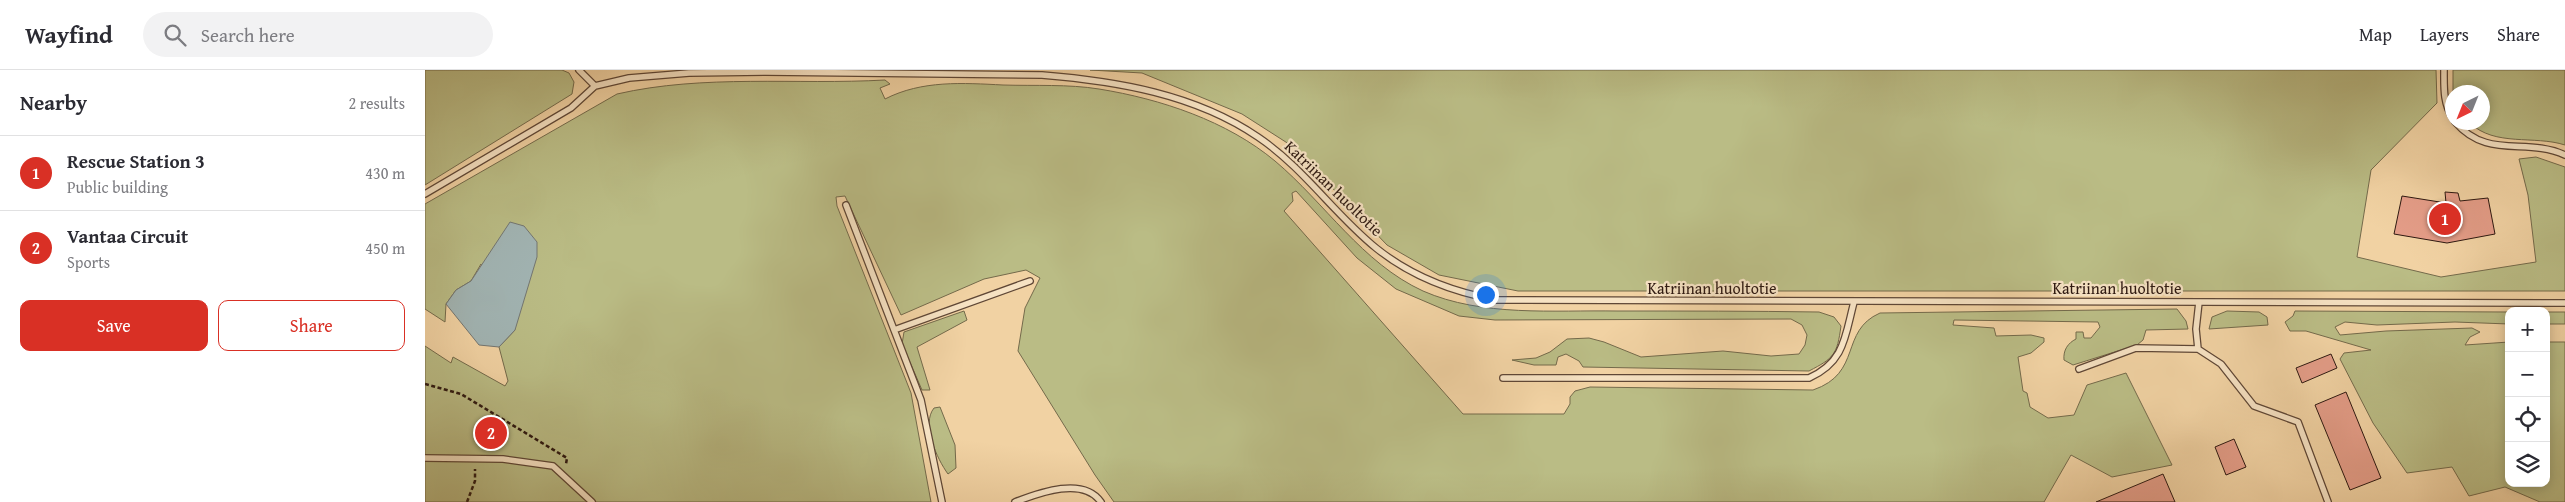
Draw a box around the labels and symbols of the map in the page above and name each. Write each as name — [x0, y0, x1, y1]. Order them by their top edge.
north arrow — [2445, 85, 2490, 130]
street label: Katriinan huoltotie — [1279, 135, 1389, 241]
pin: 1 — [2429, 200, 2461, 238]
street label: Katriinan huoltotie — [1647, 276, 1777, 300]
street label: Katriinan huoltotie — [2052, 276, 2182, 300]
your location — [1473, 282, 1499, 308]
pin: 2 — [475, 414, 507, 452]

